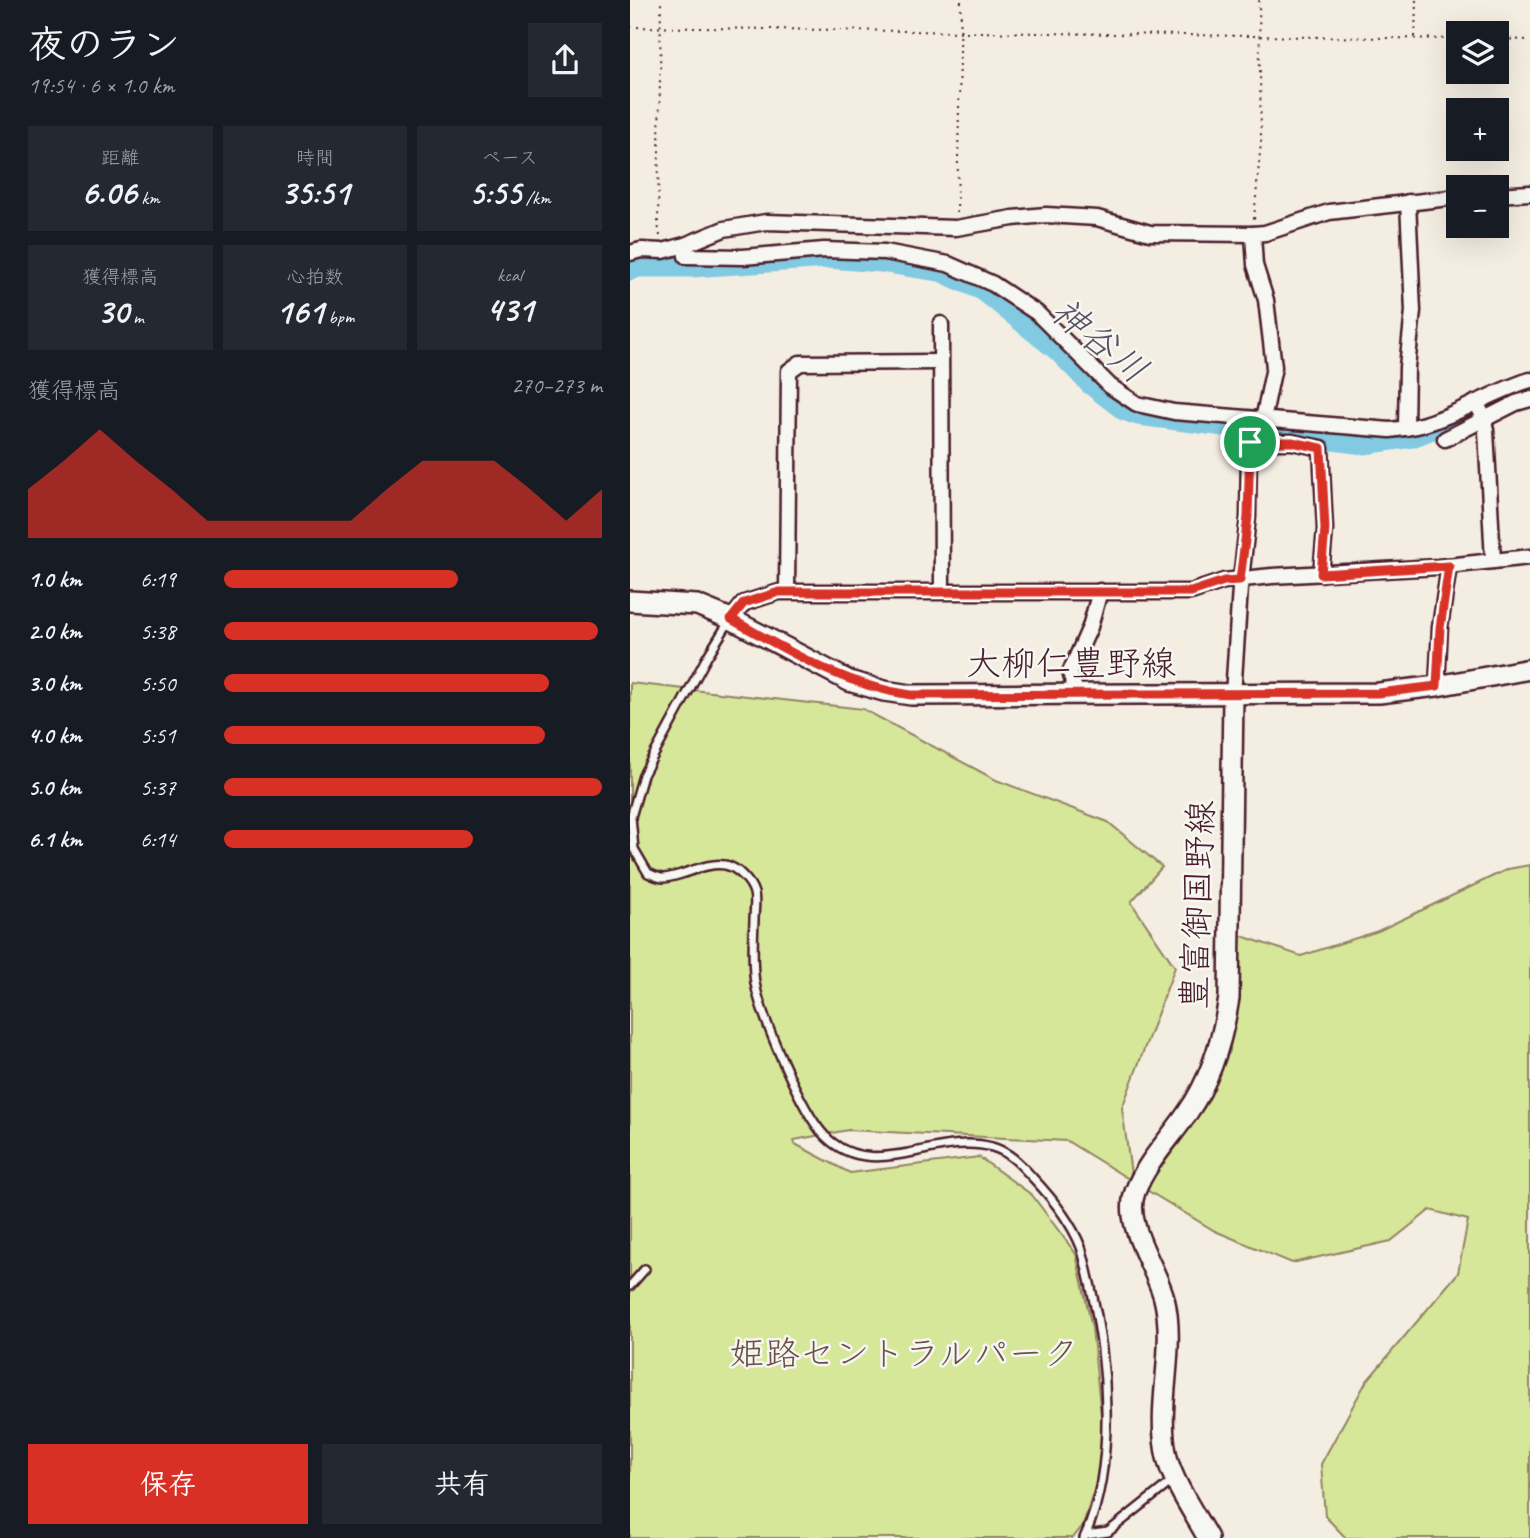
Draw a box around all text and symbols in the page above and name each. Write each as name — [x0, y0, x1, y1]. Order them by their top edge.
text: 夜のラン — [28, 21, 180, 68]
map controls — [1446, 21, 1509, 238]
button: layers — [1446, 21, 1509, 84]
button: share — [528, 23, 602, 97]
text: 19:54 · 6 × 1.0 km — [28, 71, 174, 100]
button: + — [1446, 98, 1509, 161]
text: 距離 — [101, 146, 139, 170]
text: 時間 — [296, 146, 334, 170]
text: ペース — [482, 146, 538, 170]
text: 6.06 — [81, 170, 137, 215]
text: 35:51 — [281, 170, 349, 215]
text: 5:55 — [469, 170, 521, 215]
button: − — [1446, 175, 1509, 238]
text: km — [137, 186, 160, 210]
text: /km — [521, 186, 551, 210]
text: kcal — [497, 263, 522, 287]
text: 獲得標高 — [82, 265, 158, 289]
text: 心拍数 — [286, 265, 344, 289]
text: 431 — [486, 287, 533, 332]
water label: 神谷川 — [1042, 287, 1158, 394]
text: 30 — [97, 289, 128, 334]
text: 161 — [276, 289, 324, 334]
text: m — [128, 305, 144, 329]
text: bpm — [324, 305, 354, 329]
text: 270–273 m — [511, 371, 602, 400]
text: 獲得標高 — [28, 376, 120, 405]
pin — [1220, 412, 1280, 472]
icon: arrive — [1231, 423, 1269, 461]
text: 1.0 km — [28, 565, 82, 594]
text: 6:19 — [140, 565, 176, 594]
text: 2.0 km — [28, 617, 82, 646]
text: 5:38 — [140, 617, 176, 646]
street label: 大柳仁豊野線 — [966, 641, 1176, 686]
text: 3.0 km — [28, 669, 82, 698]
text: 5:50 — [140, 669, 176, 698]
text: 4.0 km — [28, 721, 82, 750]
text: 5:51 — [140, 721, 176, 750]
text: 5.0 km — [28, 773, 81, 802]
text: 5:37 — [140, 773, 176, 802]
street label: 豊富御国野線 — [1171, 799, 1224, 1011]
text: 6.1 km — [28, 825, 82, 854]
text: 6:14 — [140, 825, 176, 854]
park label: 姫路セントラルパーク — [730, 1331, 1078, 1376]
button: 保存 — [28, 1444, 308, 1524]
button: 共有 — [322, 1444, 602, 1524]

